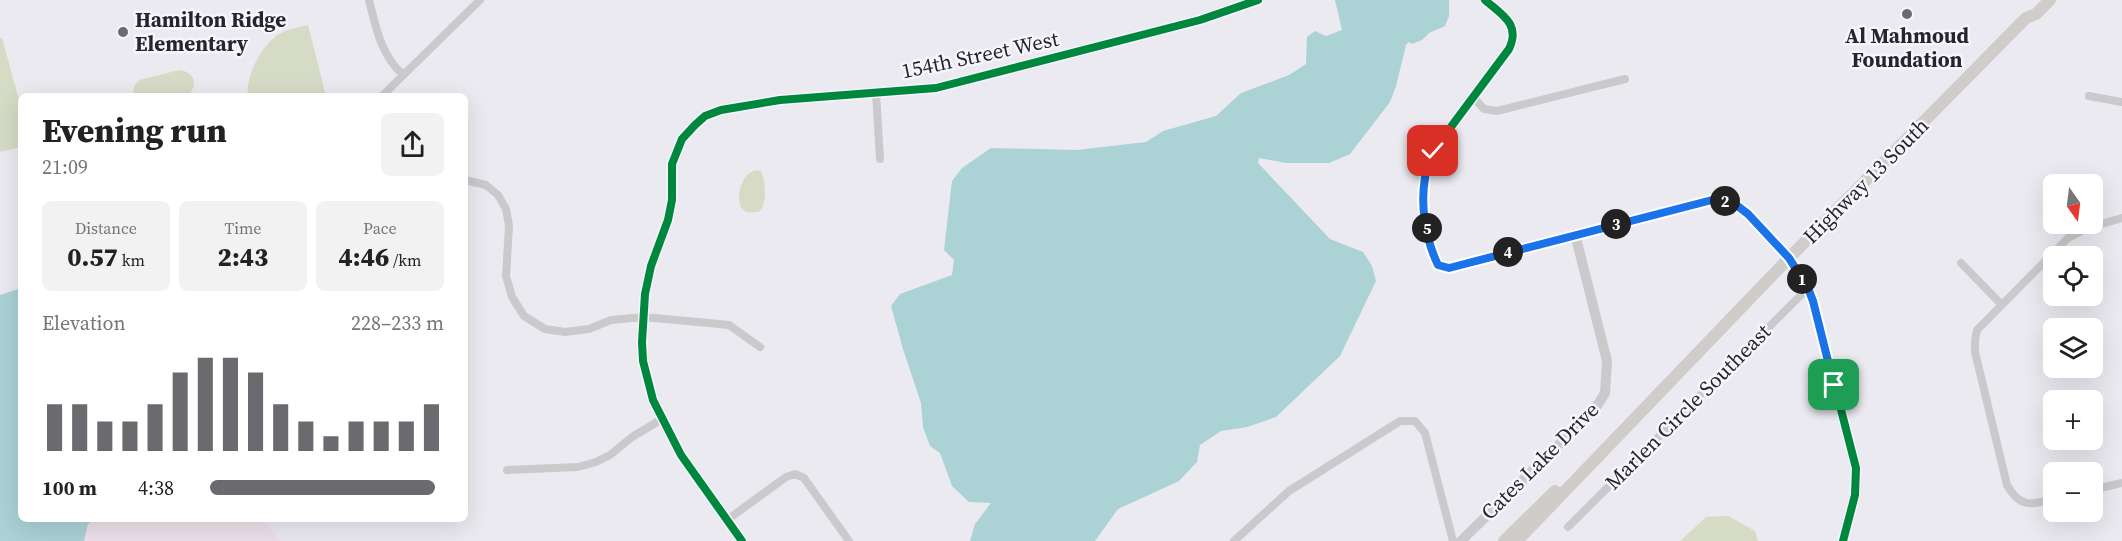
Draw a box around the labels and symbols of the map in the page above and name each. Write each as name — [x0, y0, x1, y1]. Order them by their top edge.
place label: Hamilton Ridge Elementary — [135, 5, 286, 58]
marker: Al Mahmoud Foundation — [1900, 7, 1914, 21]
place label: Al Mahmoud Foundation — [1845, 21, 1970, 74]
street label: 154th Street West — [899, 24, 1061, 85]
marker: Hamilton Ridge Elementary — [116, 25, 130, 39]
street label: Highway 13 South — [1796, 111, 1935, 250]
pin — [1407, 125, 1458, 176]
north arrow — [2043, 174, 2103, 234]
pin: 2 — [1710, 186, 1740, 216]
pin: 3 — [1601, 209, 1631, 239]
pin: 5 — [1412, 213, 1442, 243]
pin: 4 — [1493, 237, 1523, 267]
pin: 1 — [1787, 264, 1817, 294]
street label: Marlen Circle Southeast — [1598, 317, 1777, 496]
pin — [1808, 359, 1859, 410]
street label: Cates Lake Drive — [1474, 395, 1605, 526]

